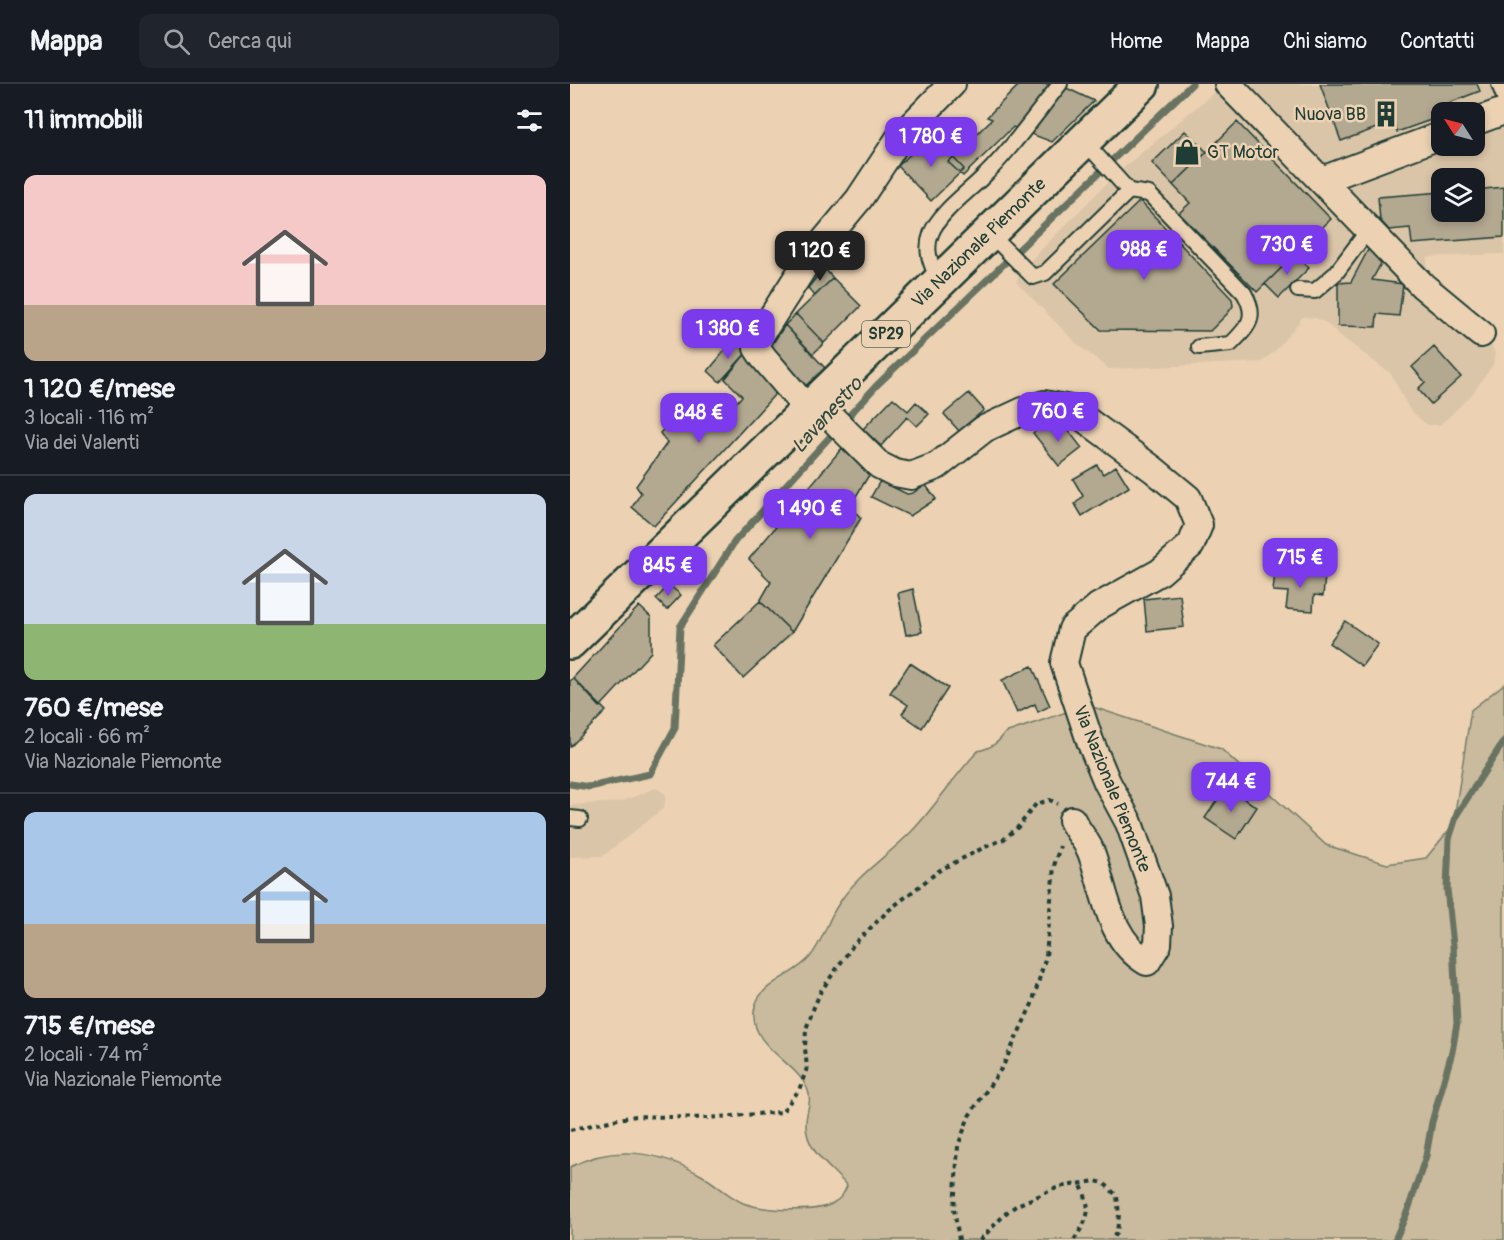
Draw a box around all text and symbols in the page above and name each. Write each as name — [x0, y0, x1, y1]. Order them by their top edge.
search box — [139, 14, 559, 68]
text: Mappa — [30, 24, 103, 59]
icon: search — [160, 25, 193, 58]
text: Cerca qui — [208, 27, 291, 55]
text: Home — [1109, 28, 1162, 55]
text: Mappa — [1195, 28, 1250, 55]
text: Chi siamo — [1283, 28, 1367, 55]
text: Contatti — [1400, 28, 1474, 55]
building icon: Nuova BB — [1371, 99, 1401, 129]
north arrow — [1431, 102, 1485, 156]
map controls — [1431, 102, 1485, 222]
place label: Nuova BB — [1294, 103, 1366, 126]
text: 11 immobili — [24, 104, 142, 136]
icon: filters — [513, 104, 546, 137]
pin: 1 780 € — [876, 117, 986, 168]
text: 1 780 € — [899, 124, 963, 149]
shop icon: GT Motor — [1172, 137, 1202, 167]
place label: GT Motor — [1207, 141, 1279, 164]
button: layers — [1431, 168, 1485, 222]
street label: Via Nazionale Piemonte — [907, 173, 1051, 313]
icon: home — [231, 214, 339, 322]
pin: 730 € — [1245, 225, 1329, 276]
pin: 988 € — [1102, 230, 1186, 281]
pin: 1 120 € — [765, 231, 875, 282]
text: 730 € — [1261, 232, 1313, 257]
text: 988 € — [1120, 237, 1168, 262]
text: 1 120 € — [789, 238, 851, 263]
pin: 1 380 € — [673, 309, 783, 360]
text: 1 380 € — [696, 316, 760, 341]
road number: SP29 — [862, 321, 910, 347]
water label: Lavanestro — [786, 371, 869, 458]
text: 1 120 €/mese — [24, 373, 175, 405]
pin: 760 € — [1016, 392, 1100, 443]
pin: 848 € — [657, 393, 741, 444]
text: 760 € — [1031, 399, 1085, 424]
text: 848 € — [674, 400, 724, 425]
text: 3 locali · 116 m² — [24, 405, 154, 430]
text: Via dei Valenti — [24, 430, 139, 455]
pin: 1 490 € — [755, 489, 865, 540]
text: 1 490 € — [777, 496, 843, 521]
icon: home — [231, 533, 339, 641]
pin: 715 € — [1258, 538, 1342, 589]
text: 715 € — [1277, 545, 1323, 570]
pin: 845 € — [626, 546, 710, 597]
text: 845 € — [643, 553, 693, 578]
text: 760 €/mese — [24, 692, 163, 724]
street label: Via Nazionale Piemonte — [1068, 702, 1156, 876]
text: 2 locali · 66 m² — [24, 724, 150, 749]
text: Via Nazionale Piemonte — [24, 749, 222, 774]
pin: 744 € — [1189, 762, 1273, 813]
text: 744 € — [1205, 769, 1257, 794]
icon: home — [231, 851, 339, 959]
text: 715 €/mese — [24, 1010, 155, 1042]
text: 2 locali · 74 m² — [24, 1042, 149, 1067]
text: Via Nazionale Piemonte — [24, 1067, 222, 1092]

